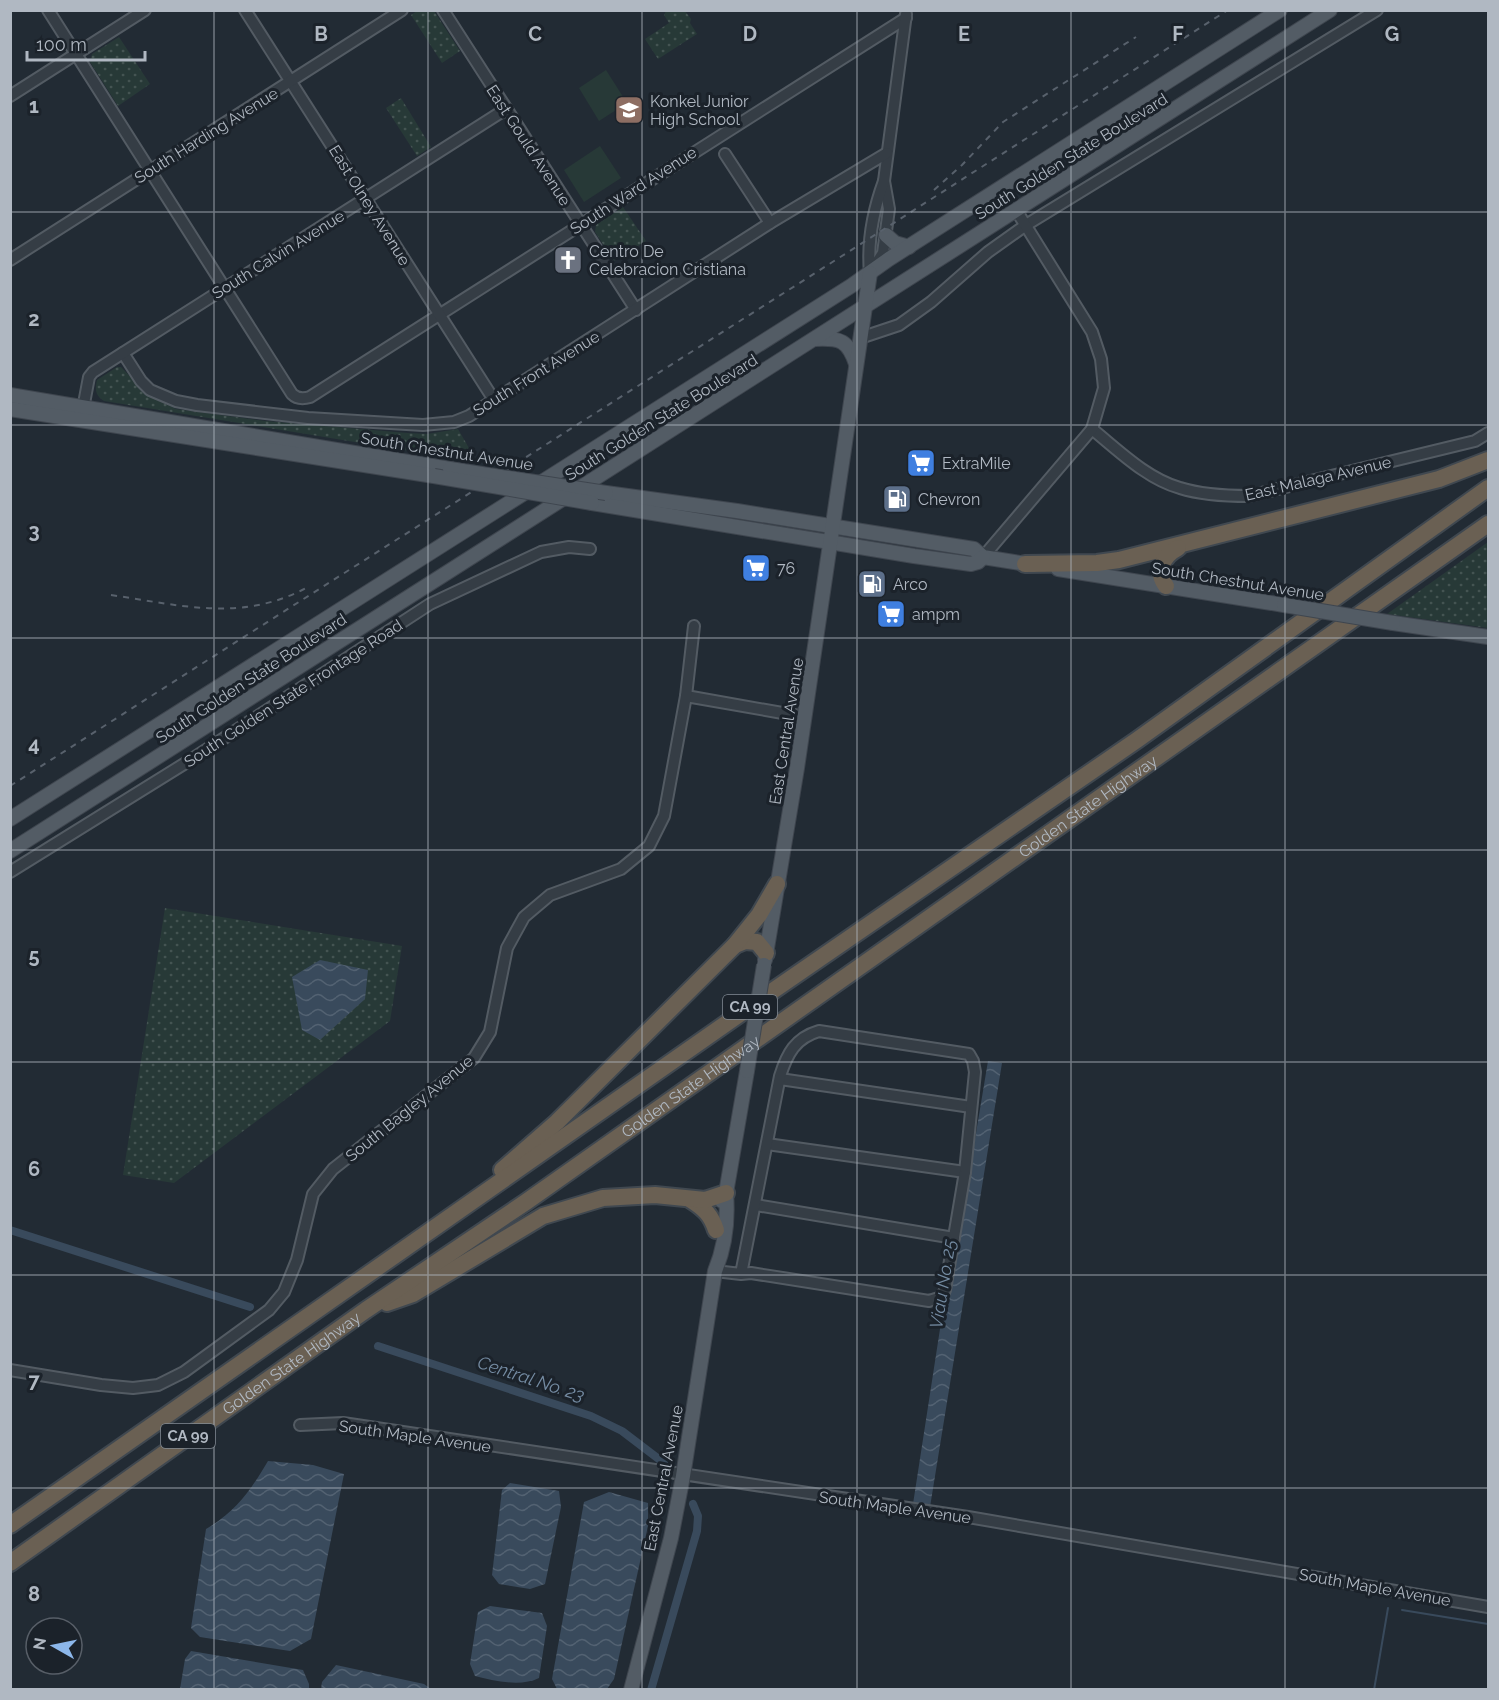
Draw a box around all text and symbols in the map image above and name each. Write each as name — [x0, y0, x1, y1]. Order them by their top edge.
text: B — [314, 22, 328, 46]
text: C — [528, 22, 542, 46]
text: D — [743, 22, 757, 46]
text: E — [958, 22, 970, 46]
text: F — [1172, 22, 1184, 46]
text: G — [1385, 22, 1399, 46]
scale bar — [27, 24, 146, 62]
text: 100 m — [36, 34, 87, 55]
street label: East Gould Avenue — [482, 81, 575, 209]
street label: South Harding Avenue — [131, 83, 282, 187]
street label: South Golden State Boulevard — [971, 89, 1171, 224]
place label: Konkel Junior High School — [650, 92, 749, 129]
text: 1 — [29, 94, 39, 118]
school or university icon: Konkel Junior High School — [613, 94, 645, 126]
street label: East Olney Avenue — [325, 142, 414, 269]
street label: South Ward Avenue — [567, 143, 700, 238]
street label: South Calvin Avenue — [209, 206, 348, 303]
place label: Centro De Celebracion Cristiana — [589, 242, 746, 279]
church icon: Centro De Celebracion Cristiana — [552, 244, 584, 276]
text: 2 — [28, 307, 40, 331]
street label: South Front Avenue — [470, 327, 603, 420]
street label: South Golden State Boulevard — [561, 350, 761, 485]
street label: South Chestnut Avenue — [359, 428, 534, 475]
supermarket icon: ExtraMile — [905, 447, 937, 479]
street label: East Malaga Avenue — [1243, 452, 1393, 505]
place label: ExtraMile — [942, 454, 1011, 473]
fuel station icon: Chevron — [881, 483, 913, 515]
place label: Chevron — [918, 490, 980, 509]
text: 3 — [28, 519, 40, 543]
supermarket icon: 76 — [740, 552, 772, 584]
street label: South Chestnut Avenue — [1150, 558, 1325, 605]
place label: 76 — [777, 559, 795, 578]
fuel station icon: Arco — [856, 568, 888, 600]
place label: Arco — [893, 575, 927, 594]
supermarket icon: ampm — [875, 598, 907, 630]
place label: ampm — [912, 605, 960, 624]
street label: South Golden State Boulevard — [152, 610, 350, 747]
street label: South Golden State Frontage Road — [180, 616, 406, 771]
street label: East Central Avenue — [765, 656, 807, 806]
text: 4 — [28, 732, 40, 756]
street label: Golden State Highway — [1015, 751, 1161, 862]
text: 5 — [28, 944, 40, 968]
road number: CA 99 — [723, 995, 777, 1019]
street label: Golden State Highway — [618, 1031, 764, 1142]
street label: South Bagley Avenue — [342, 1051, 477, 1166]
text: 6 — [28, 1157, 40, 1181]
water label: Viau No. 25 — [925, 1237, 960, 1330]
street label: Golden State Highway — [219, 1308, 364, 1419]
water label: Central No. 23 — [475, 1351, 587, 1406]
text: 7 — [28, 1369, 40, 1393]
street label: East Central Avenue — [640, 1403, 687, 1553]
street label: South Maple Avenue — [338, 1416, 492, 1457]
road number: CA 99 — [161, 1424, 215, 1448]
street label: South Maple Avenue — [818, 1487, 972, 1528]
street label: South Maple Avenue — [1298, 1565, 1452, 1610]
text: 8 — [28, 1582, 40, 1606]
north arrow — [24, 1616, 84, 1676]
text: N — [29, 1636, 50, 1651]

